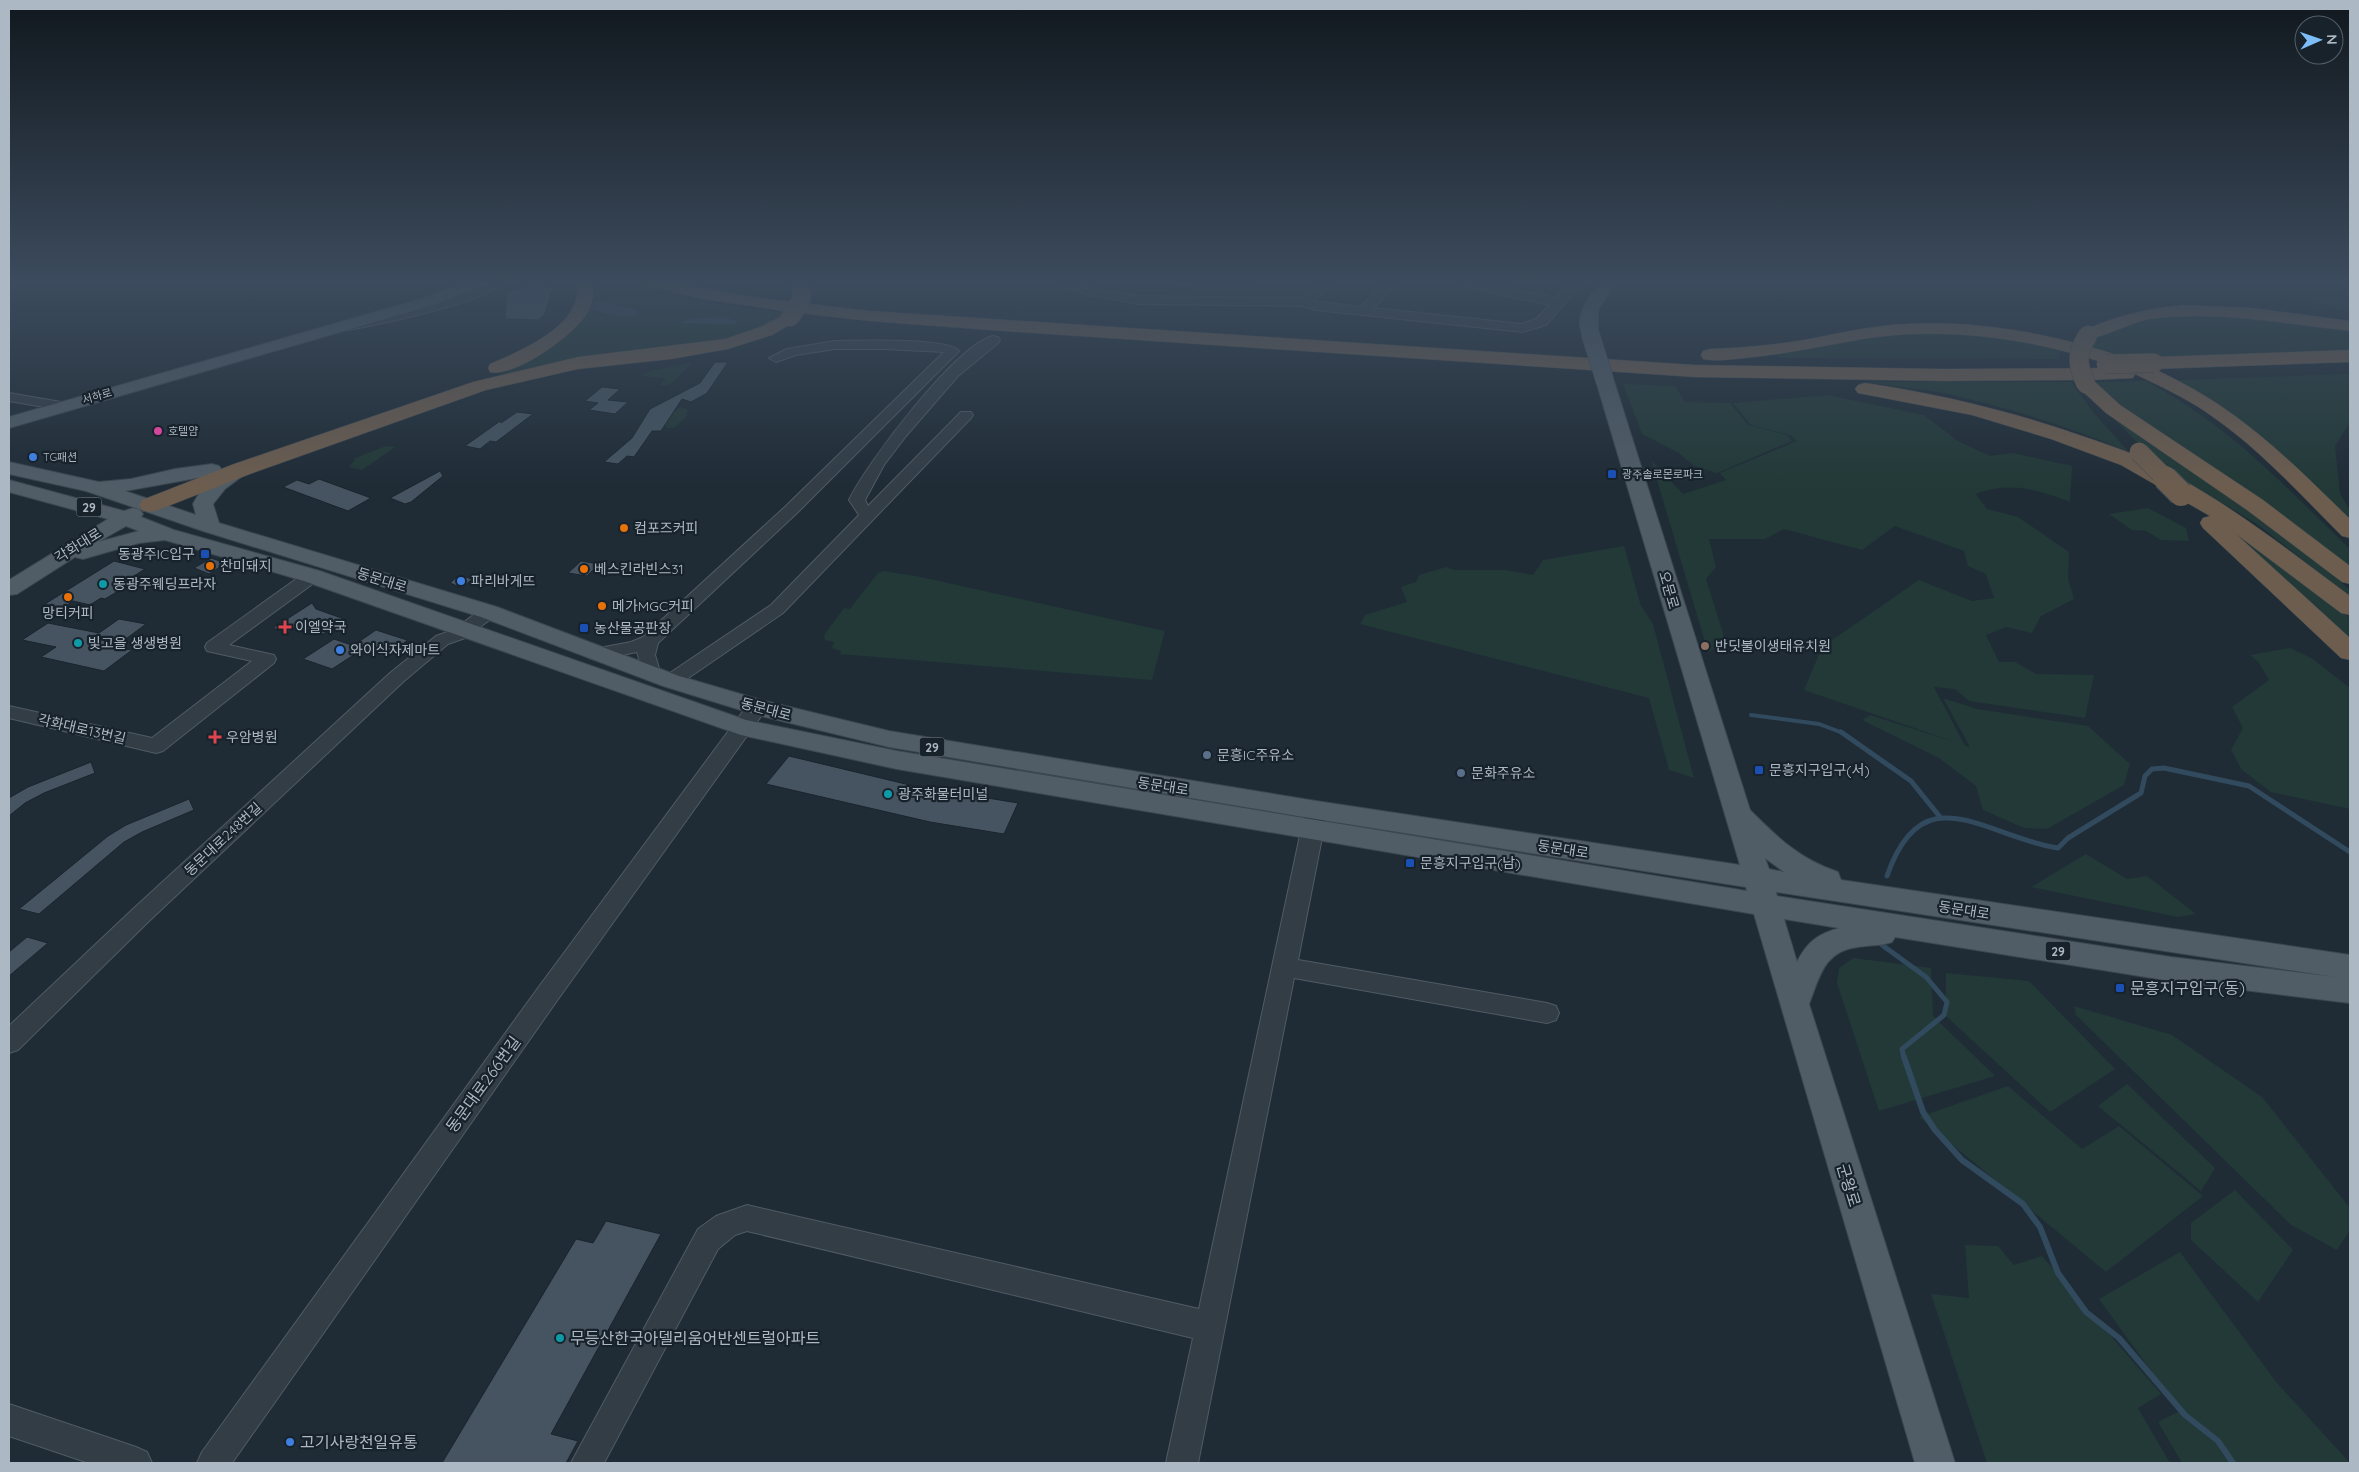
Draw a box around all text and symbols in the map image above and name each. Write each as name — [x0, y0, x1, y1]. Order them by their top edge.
north arrow — [2294, 15, 2344, 65]
text: N — [2323, 34, 2341, 45]
street label: 서하로 — [80, 385, 114, 407]
place label: 호텔얌 — [168, 424, 198, 438]
marker: 호텔얌 — [152, 425, 164, 437]
place label: TG패션 — [43, 450, 77, 464]
marker: TG패션 — [27, 451, 39, 463]
place label: 광주솔로몬로파크 — [1622, 467, 1703, 481]
marker: 광주솔로몬로파크 — [1606, 468, 1618, 480]
road number: 29 — [76, 498, 102, 516]
place label: 컴포즈커피 — [634, 519, 698, 537]
marker: 컴포즈커피 — [618, 522, 630, 534]
street label: 각화대로 — [51, 524, 105, 566]
place label: 동광주IC입구 — [118, 545, 195, 563]
marker: 동광주IC입구 — [199, 548, 211, 560]
place label: 찬미돼지 — [220, 557, 272, 575]
marker: 찬미돼지 — [204, 560, 216, 572]
place label: 베스킨라빈스31 — [594, 560, 684, 578]
marker: 베스킨라빈스31 — [578, 563, 590, 575]
street label: 동문대로 — [355, 564, 409, 596]
street label: 오문로 — [1655, 569, 1683, 611]
place label: 파리바게뜨 — [471, 572, 536, 590]
place label: 동광주웨딩프라자 — [113, 575, 216, 593]
marker: 파리바게뜨 — [455, 575, 467, 587]
marker: 동광주웨딩프라자 — [97, 578, 109, 590]
marker: 망티커피 — [62, 591, 74, 603]
place label: 메가MGC커피 — [612, 597, 694, 615]
marker: 메가MGC커피 — [596, 600, 608, 612]
place label: 망티커피 — [42, 604, 94, 622]
place label: 이엘약국 — [295, 618, 347, 636]
place label: 농산물공판장 — [594, 619, 671, 637]
marker: 이엘약국 — [279, 621, 291, 633]
marker: 농산물공판장 — [578, 622, 590, 634]
place label: 빛고을 생생병원 — [88, 634, 182, 652]
marker: 빛고을 생생병원 — [72, 637, 84, 649]
place label: 반딧불이생태유치원 — [1715, 637, 1831, 655]
marker: 반딧불이생태유치원 — [1699, 640, 1711, 652]
place label: 와이식자제마트 — [350, 641, 440, 659]
marker: 와이식자제마트 — [334, 644, 346, 656]
street label: 동문대로 — [739, 694, 793, 724]
street label: 각화대로13번길 — [36, 710, 128, 748]
place label: 우암병원 — [226, 728, 278, 746]
marker: 우암병원 — [208, 730, 222, 744]
road number: 29 — [920, 738, 944, 756]
place label: 문흥IC주유소 — [1217, 746, 1294, 764]
marker: 문흥IC주유소 — [1201, 749, 1213, 761]
place label: 문흥지구입구(서) — [1769, 761, 1870, 779]
place label: 문화주유소 — [1471, 764, 1536, 782]
marker: 문흥지구입구(서) — [1753, 764, 1765, 776]
marker: 문화주유소 — [1455, 767, 1467, 779]
street label: 동문대로 — [1136, 773, 1190, 799]
place label: 광주화물터미널 — [898, 785, 988, 803]
marker: 광주화물터미널 — [882, 788, 894, 800]
street label: 동문대로248번길 — [180, 798, 266, 880]
street label: 동문대로 — [1536, 836, 1590, 862]
place label: 문흥지구입구(남) — [1420, 854, 1521, 872]
marker: 문흥지구입구(남) — [1404, 857, 1416, 869]
street label: 동문대로 — [1937, 897, 1991, 923]
road number: 29 — [2046, 941, 2070, 960]
place label: 문흥지구입구(동) — [2130, 978, 2245, 998]
marker: 문흥지구입구(동) — [2114, 982, 2126, 994]
street label: 동문대로266번길 — [441, 1032, 525, 1136]
street label: 군왕로 — [1833, 1161, 1865, 1209]
place label: 무등산한국아델리움어반센트럴아파트 — [570, 1328, 820, 1348]
marker: 무등산한국아델리움어반센트럴아파트 — [554, 1332, 566, 1344]
place label: 고기사랑천일유통 — [300, 1432, 418, 1452]
marker: 고기사랑천일유통 — [284, 1436, 296, 1448]

